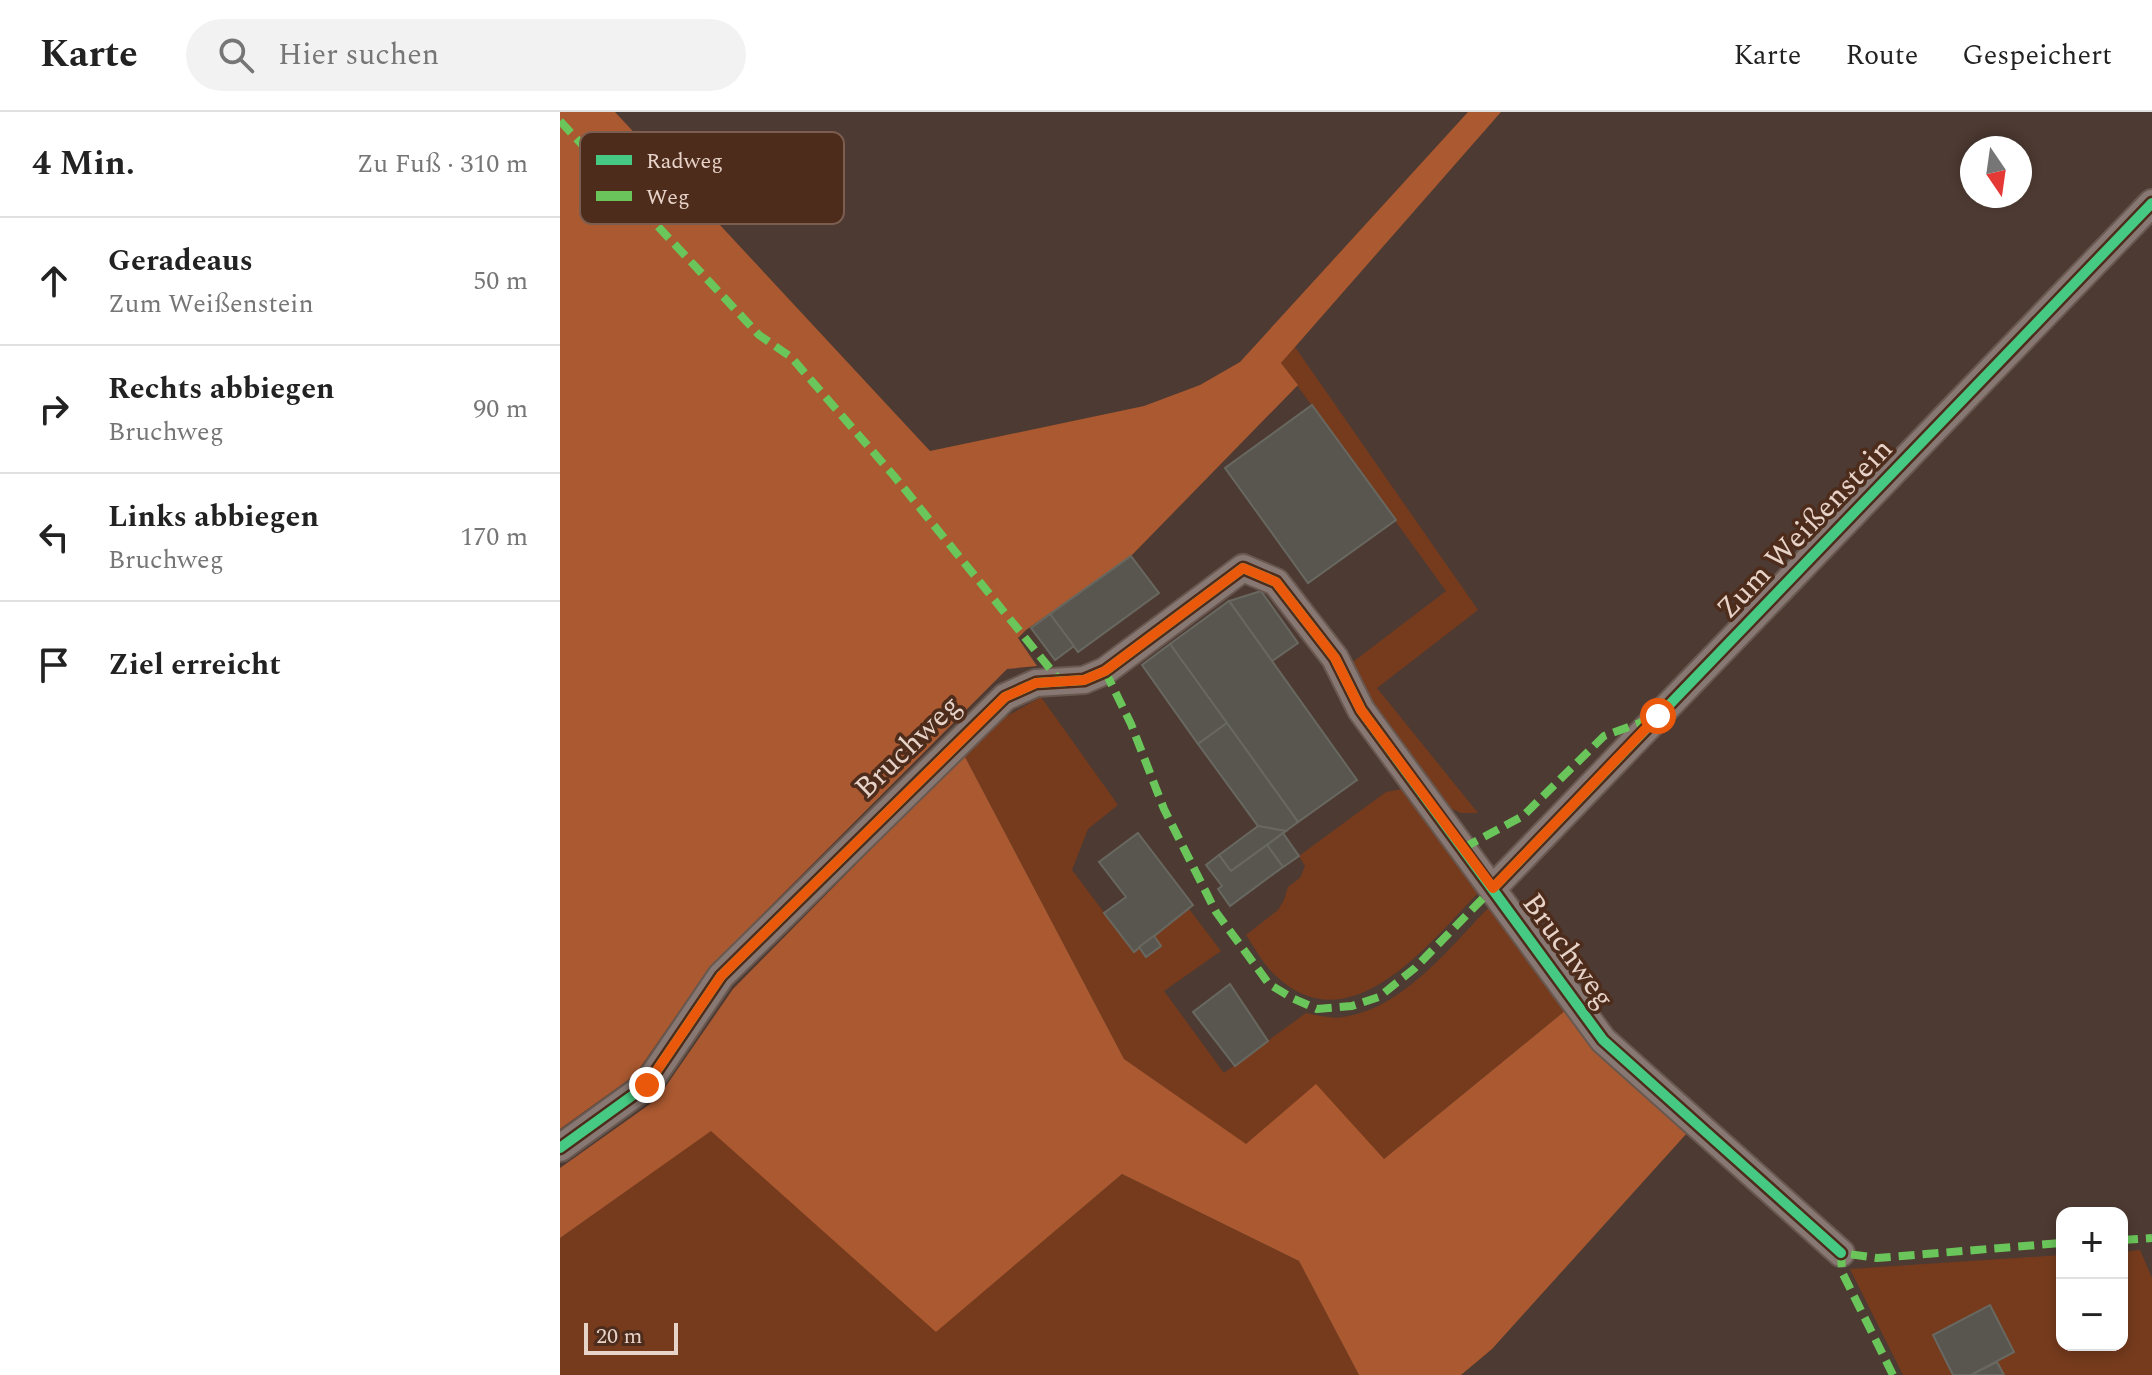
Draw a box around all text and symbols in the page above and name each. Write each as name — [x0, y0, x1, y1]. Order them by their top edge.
search box — [186, 19, 746, 91]
text: Karte — [40, 26, 138, 84]
text: Hier suchen — [278, 32, 439, 78]
icon: search — [214, 33, 258, 77]
text: Karte — [1734, 34, 1801, 77]
text: Route — [1845, 34, 1918, 77]
text: Gespeichert — [1962, 34, 2112, 77]
legend — [580, 132, 844, 224]
north arrow — [1960, 136, 2032, 208]
text: 4 Min. — [32, 138, 135, 190]
text: Zu Fuß · 310 m — [357, 144, 528, 184]
text: Radweg — [646, 145, 723, 178]
text: Weg — [646, 181, 690, 214]
text: Geradeaus — [108, 238, 253, 284]
icon: ahead — [32, 259, 76, 303]
text: 50 m — [473, 261, 528, 301]
text: Zum Weißenstein — [108, 284, 314, 324]
text: Rechts abbiegen — [108, 366, 335, 412]
icon: right — [32, 387, 76, 431]
text: 90 m — [473, 389, 528, 429]
text: Bruchweg — [108, 412, 224, 452]
street label: Zum Weißenstein — [1706, 428, 1904, 630]
text: Links abbiegen — [108, 494, 319, 540]
icon: left — [32, 515, 76, 559]
text: 170 m — [460, 517, 528, 557]
text: Bruchweg — [108, 540, 224, 580]
text: Ziel erreicht — [108, 642, 281, 688]
icon: arrive — [32, 643, 76, 687]
street label: Bruchweg — [844, 684, 972, 810]
route start — [1640, 698, 1676, 734]
street label: Bruchweg — [1510, 883, 1626, 1019]
route end — [629, 1067, 665, 1103]
map controls — [2056, 1207, 2128, 1351]
button: + — [2056, 1207, 2128, 1279]
button: − — [2056, 1279, 2128, 1351]
scale bar — [584, 1319, 678, 1355]
text: 20 m — [596, 1320, 642, 1353]

